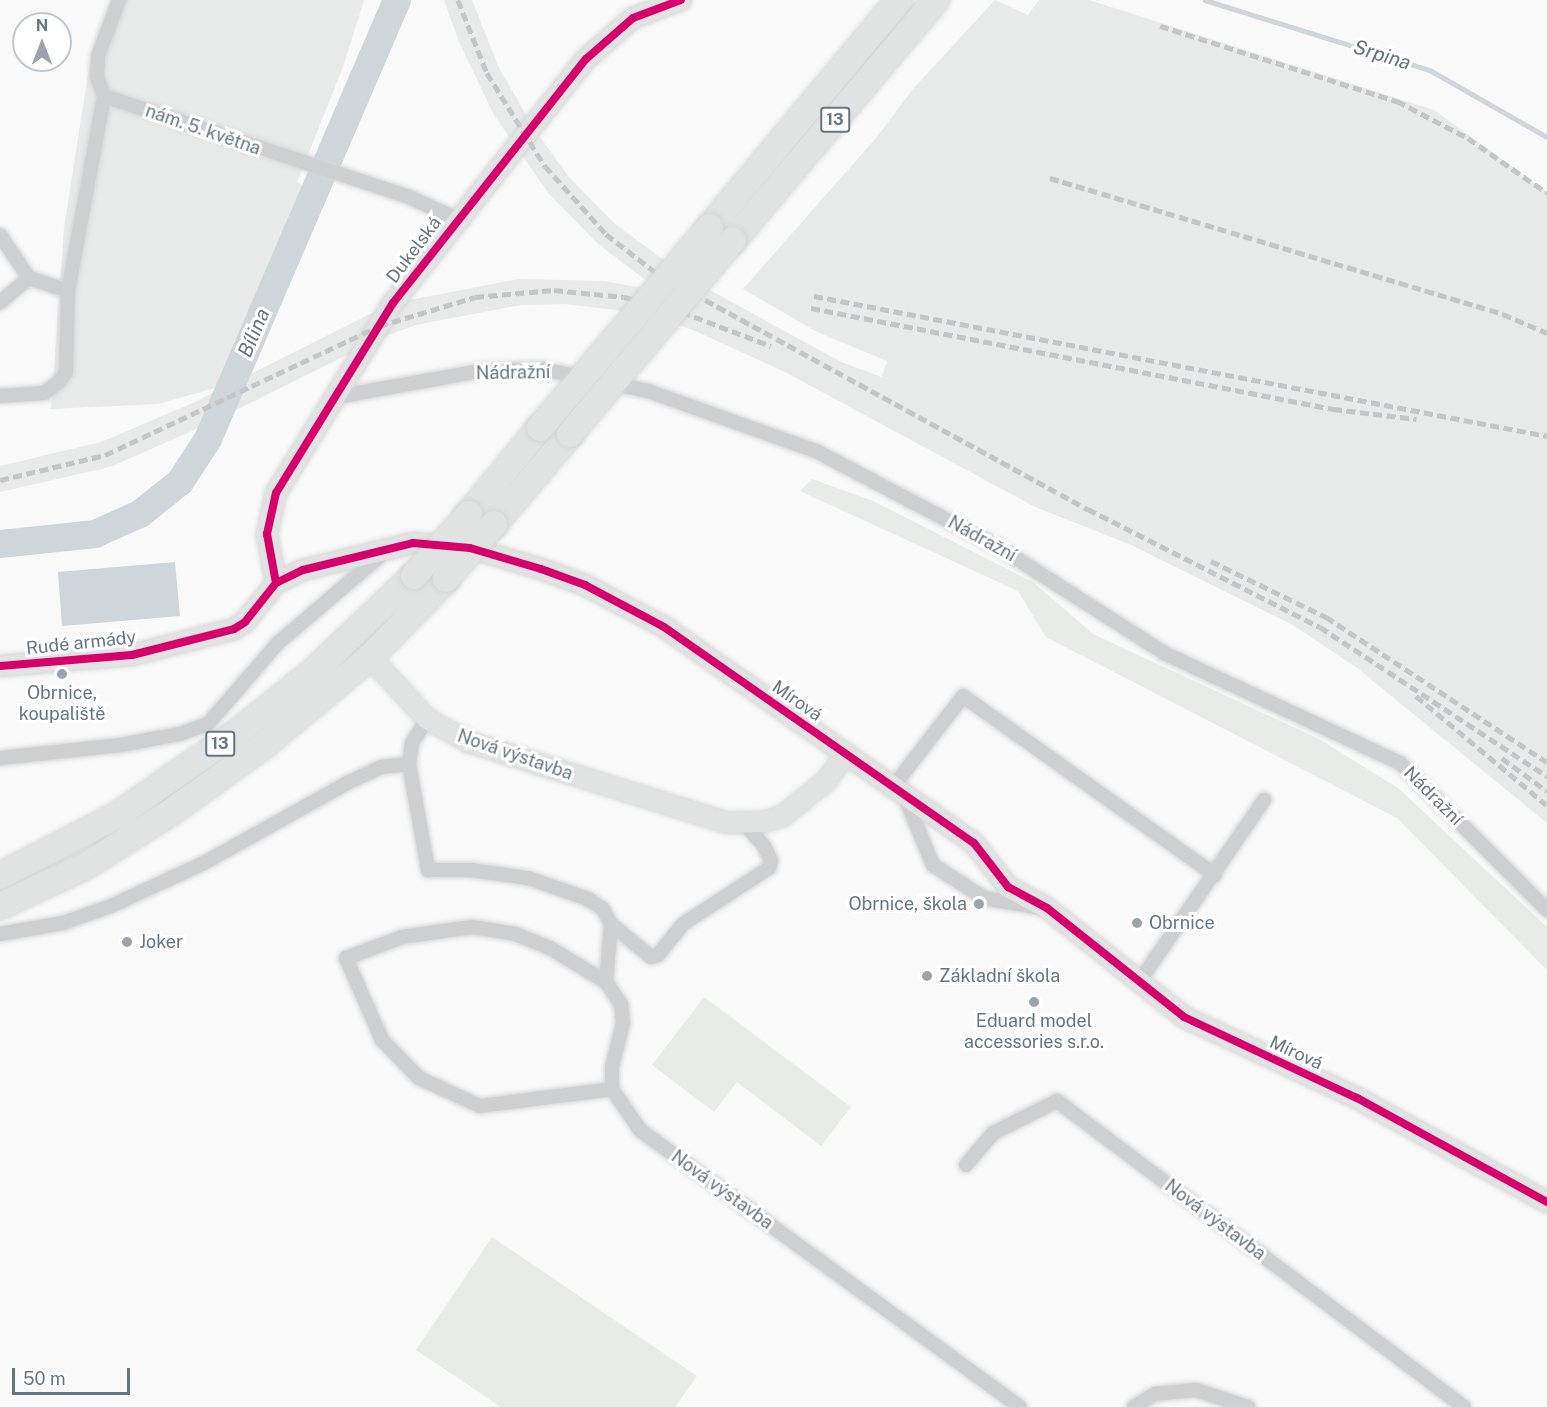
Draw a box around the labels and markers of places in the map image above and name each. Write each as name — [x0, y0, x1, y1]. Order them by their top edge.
marker: Obrnice, koupaliště — [55, 667, 69, 681]
place label: Obrnice, koupaliště — [19, 683, 105, 726]
place label: Obrnice, škola — [848, 893, 967, 915]
marker: Obrnice, škola — [972, 897, 986, 911]
place label: Obrnice — [1149, 912, 1215, 934]
marker: Obrnice — [1130, 916, 1144, 930]
place label: Joker — [139, 931, 183, 953]
marker: Joker — [120, 935, 134, 949]
place label: Základní škola — [939, 965, 1060, 987]
marker: Základní škola — [920, 969, 934, 983]
marker: Eduard model accessories s.r.o. — [1027, 995, 1041, 1009]
place label: Eduard model accessories s.r.o. — [964, 1011, 1104, 1054]

